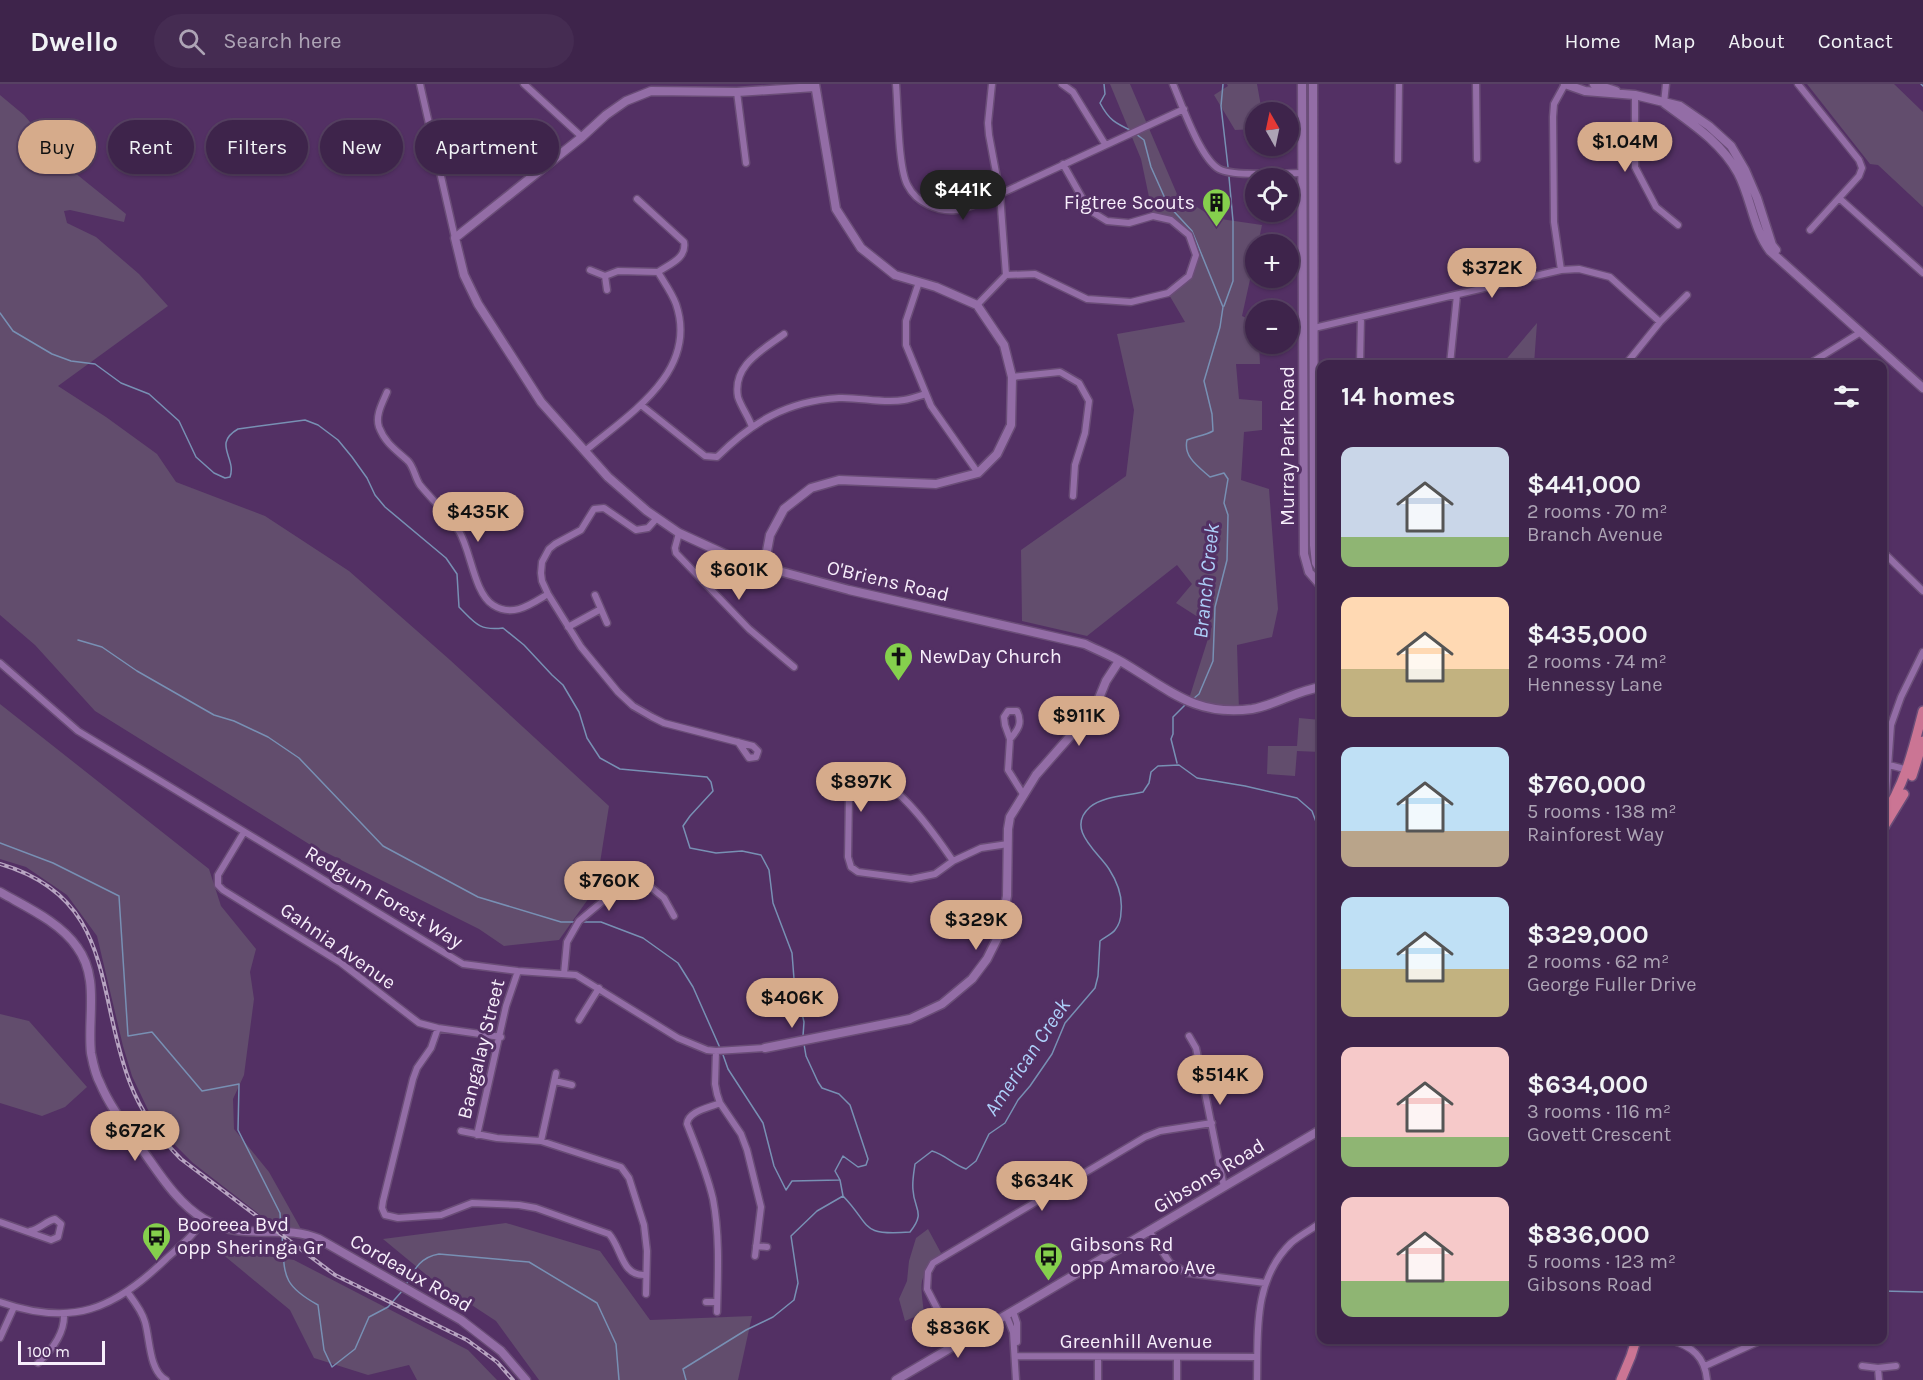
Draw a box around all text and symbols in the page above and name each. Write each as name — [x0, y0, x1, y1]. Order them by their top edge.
search box — [154, 14, 574, 68]
text: Dwello — [30, 25, 118, 58]
icon: search — [175, 25, 208, 58]
text: Search here — [223, 28, 342, 54]
text: Home — [1565, 29, 1621, 53]
text: Map — [1654, 29, 1695, 53]
text: About — [1728, 29, 1785, 53]
text: Contact — [1818, 29, 1893, 53]
north arrow — [1245, 102, 1299, 156]
map controls — [1245, 102, 1299, 354]
chip: Buy — [18, 120, 96, 174]
chip: Rent — [108, 120, 194, 174]
chip: Filters — [206, 120, 308, 174]
chip: New — [320, 120, 403, 174]
chip: Apartment — [415, 120, 559, 174]
pin: $1.04M — [1576, 122, 1674, 173]
text: $1.04M — [1591, 130, 1659, 153]
button: locate — [1245, 168, 1299, 222]
pin: $441K — [921, 170, 1005, 221]
text: $441K — [934, 178, 992, 201]
building icon: Figtree Scouts — [1200, 186, 1232, 228]
place label: Figtree Scouts — [1064, 191, 1195, 214]
button: + — [1245, 234, 1299, 288]
pin: $372K — [1450, 248, 1534, 299]
text: $372K — [1461, 256, 1523, 279]
button: − — [1245, 300, 1299, 354]
street label: Murray Park Road — [1276, 366, 1299, 526]
icon: filters — [1830, 380, 1863, 413]
text: 14 homes — [1341, 381, 1455, 412]
text: $441,000 — [1527, 469, 1641, 500]
icon: home — [1389, 471, 1461, 543]
pin: $435K — [436, 492, 520, 543]
text: $435K — [447, 500, 509, 523]
text: 2 rooms · 70 m² — [1527, 500, 1667, 523]
water label: Branch Creek — [1188, 522, 1224, 640]
text: Branch Avenue — [1527, 523, 1663, 546]
pin: $601K — [697, 550, 781, 601]
street label: O'Briens Road — [825, 556, 951, 606]
text: $601K — [710, 558, 768, 581]
text: $435,000 — [1527, 619, 1648, 650]
icon: home — [1389, 621, 1461, 693]
church icon: NewDay Church — [882, 640, 914, 682]
place label: NewDay Church — [919, 645, 1062, 668]
text: 2 rooms · 74 m² — [1527, 650, 1667, 673]
text: Hennessy Lane — [1527, 673, 1662, 696]
pin: $911K — [1037, 696, 1121, 747]
text: $911K — [1052, 704, 1106, 727]
pin: $897K — [819, 762, 903, 813]
text: $760,000 — [1527, 769, 1646, 800]
text: $897K — [830, 770, 892, 793]
icon: home — [1389, 771, 1461, 843]
text: 5 rooms · 138 m² — [1527, 800, 1677, 823]
text: Rainforest Way — [1527, 823, 1664, 846]
street label: Redgum Forest Way — [301, 841, 467, 953]
pin: $760K — [567, 861, 651, 912]
text: $760K — [578, 869, 640, 892]
street label: Gahnia Avenue — [276, 898, 400, 994]
pin: $329K — [934, 900, 1018, 951]
text: $329K — [944, 908, 1008, 931]
text: $329,000 — [1527, 919, 1649, 950]
icon: home — [1389, 921, 1461, 993]
text: 2 rooms · 62 m² — [1527, 950, 1669, 973]
text: George Fuller Drive — [1527, 973, 1697, 996]
street label: Bangalay Street — [452, 976, 510, 1121]
pin: $406K — [750, 978, 834, 1029]
text: $406K — [760, 986, 824, 1009]
water label: American Creek — [979, 994, 1075, 1120]
pin: $514K — [1178, 1055, 1262, 1106]
text: $514K — [1191, 1063, 1249, 1086]
text: $634,000 — [1527, 1069, 1648, 1100]
icon: home — [1389, 1071, 1461, 1143]
text: 3 rooms · 116 m² — [1527, 1100, 1671, 1123]
pin: $672K — [93, 1111, 177, 1162]
text: $672K — [104, 1119, 166, 1142]
text: Govett Crescent — [1527, 1123, 1671, 1146]
street label: Gibsons Road — [1149, 1134, 1269, 1218]
pin: $634K — [1000, 1161, 1084, 1212]
text: $634K — [1010, 1169, 1074, 1192]
place label: Booreea Bvd opp Sheringa Gr — [177, 1213, 324, 1259]
text: $836,000 — [1527, 1219, 1650, 1250]
bus stop icon: Booreea Bvd opp Sheringa Gr — [140, 1220, 172, 1262]
icon: home — [1389, 1221, 1461, 1293]
street label: Cordeaux Road — [346, 1229, 476, 1317]
place label: Gibsons Rd opp Amaroo Ave — [1070, 1233, 1215, 1279]
bus stop icon: Gibsons Rd opp Amaroo Ave — [1033, 1240, 1065, 1282]
text: 5 rooms · 123 m² — [1527, 1250, 1676, 1273]
text: Gibsons Road — [1527, 1273, 1653, 1296]
pin: $836K — [916, 1308, 1000, 1359]
text: $836K — [926, 1316, 990, 1339]
street label: Greenhill Avenue — [1060, 1330, 1212, 1353]
scale bar — [18, 1338, 105, 1366]
text: 100 m — [27, 1342, 70, 1361]

